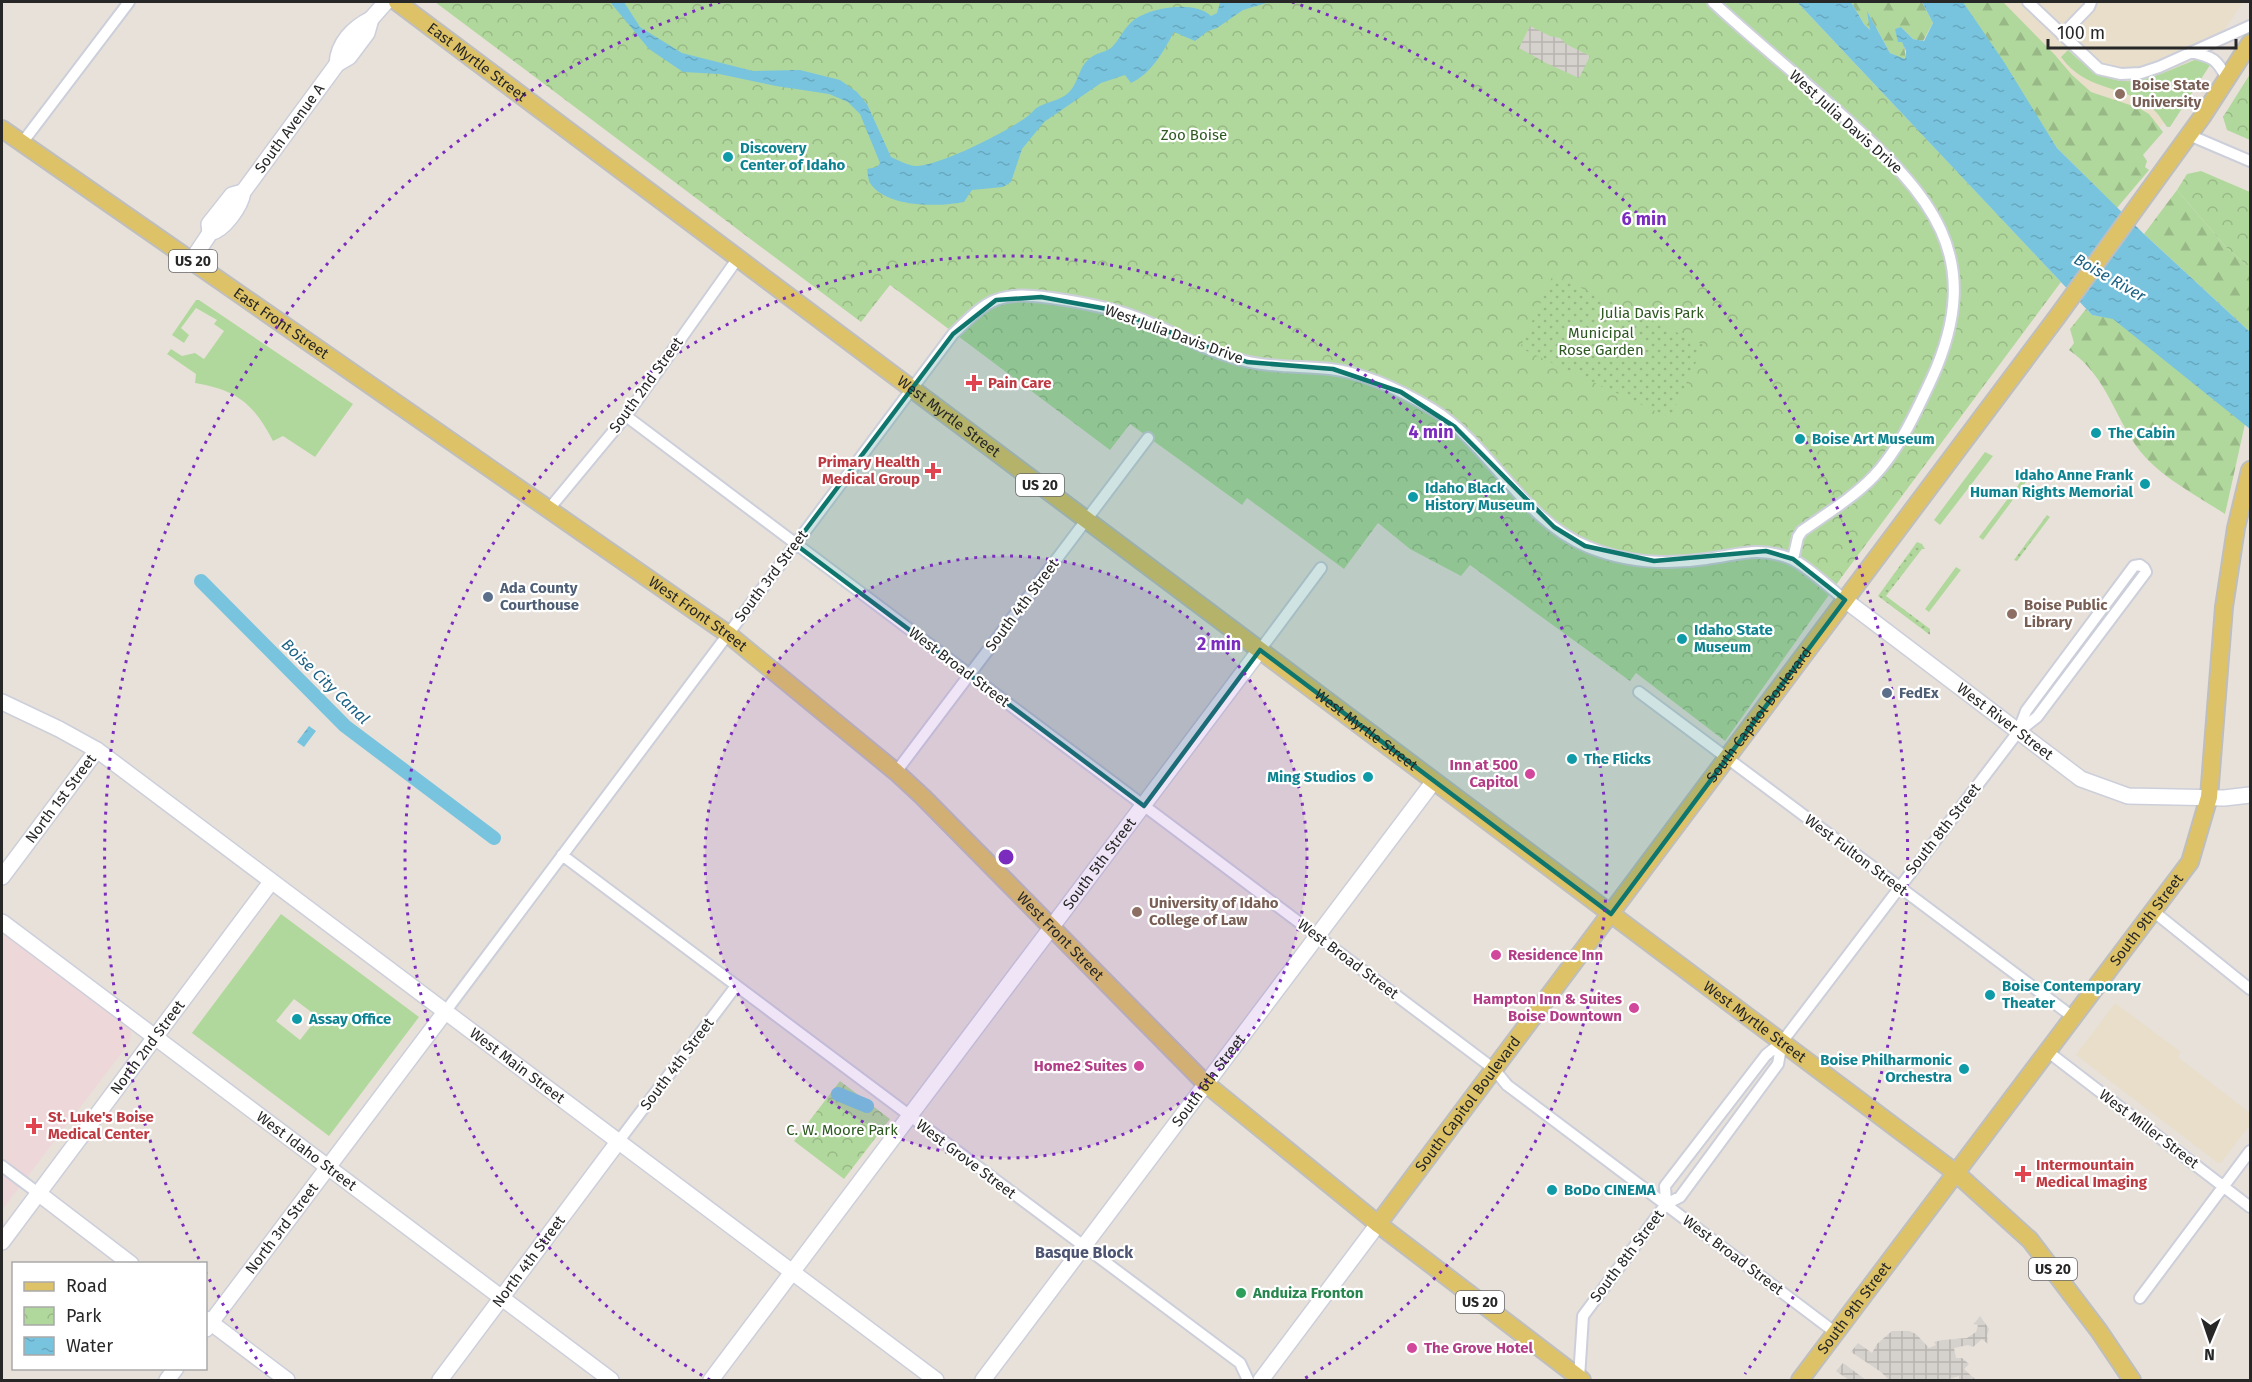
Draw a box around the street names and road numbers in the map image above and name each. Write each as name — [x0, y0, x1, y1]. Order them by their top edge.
street label: East Myrtle Street — [424, 19, 531, 106]
street label: West Julia Davis Drive — [1786, 66, 1906, 178]
street label: South Avenue A — [251, 80, 329, 177]
road number: US 20 — [169, 250, 217, 272]
street label: East Front Street — [230, 284, 333, 363]
street label: West Julia Davis Drive — [1102, 301, 1246, 367]
street label: South 2nd Street — [605, 333, 687, 436]
street label: West Myrtle Street — [894, 372, 1004, 461]
road number: US 20 — [1016, 474, 1064, 496]
street label: South 3rd Street — [731, 526, 812, 625]
street label: South 4th Street — [982, 555, 1063, 655]
street label: West Front Street — [645, 573, 751, 655]
street label: West Broad Street — [905, 623, 1013, 711]
street label: South Capitol Boulevard — [1703, 644, 1816, 786]
street label: West River Street — [1953, 679, 2057, 764]
street label: West Myrtle Street — [1311, 685, 1422, 775]
street label: North 1st Street — [22, 750, 100, 847]
street label: South 8th Street — [1902, 779, 1985, 878]
street label: West Fulton Street — [1801, 810, 1911, 900]
street label: South 5th Street — [1059, 814, 1140, 913]
street label: South 9th Street — [2106, 870, 2187, 969]
street label: West Front Street — [1013, 888, 1108, 984]
street label: West Broad Street — [1294, 915, 1402, 1003]
street label: West Myrtle Street — [1700, 977, 1810, 1067]
street label: North 2nd Street — [106, 996, 189, 1098]
street label: South 4th Street — [637, 1014, 718, 1114]
street label: West Main Street — [466, 1024, 569, 1107]
street label: South 6th Street — [1168, 1030, 1249, 1130]
street label: South Capitol Boulevard — [1411, 1033, 1524, 1175]
street label: West Miller Street — [2096, 1086, 2203, 1173]
street label: West Idaho Street — [253, 1108, 361, 1195]
street label: West Grove Street — [912, 1116, 1020, 1203]
street label: North 3rd Street — [242, 1179, 322, 1278]
street label: South 8th Street — [1586, 1206, 1668, 1306]
street label: West Broad Street — [1679, 1211, 1787, 1299]
street label: North 4th Street — [489, 1212, 569, 1311]
street label: South 9th Street — [1814, 1258, 1895, 1358]
road number: US 20 — [2029, 1258, 2077, 1280]
road number: US 20 — [1456, 1291, 1504, 1313]

